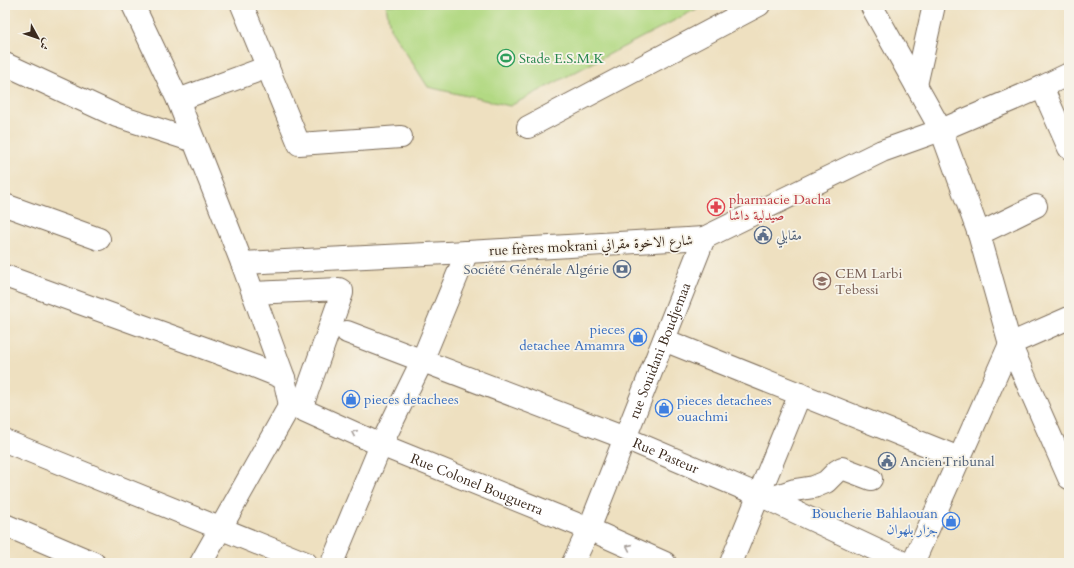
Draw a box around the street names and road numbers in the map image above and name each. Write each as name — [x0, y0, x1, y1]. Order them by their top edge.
street label: rue frères mokrani شارع الاخوة مقراني — [489, 231, 694, 262]
street label: rue Souidani Boudjemaa — [625, 280, 695, 421]
street label: Rue Pasteur — [630, 433, 703, 479]
street label: Rue Colonel Bouguerra — [408, 449, 546, 520]

